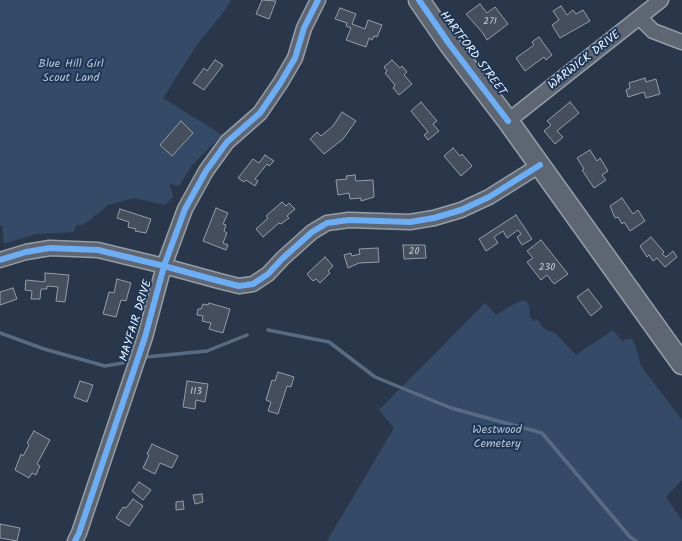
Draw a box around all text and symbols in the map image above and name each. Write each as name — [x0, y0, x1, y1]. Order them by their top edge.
street label: HARTFORD STREET — [435, 9, 509, 99]
house number: 271 — [483, 16, 497, 28]
street label: WARWICK DRIVE — [546, 28, 624, 94]
park label: Blue Hill Girl Scout Land — [38, 58, 104, 86]
house number: 20 — [409, 246, 419, 258]
house number: 230 — [539, 262, 555, 274]
street label: MAYFAIR DRIVE — [118, 278, 156, 364]
house number: 113 — [190, 386, 202, 398]
park label: Westwood Cemetery — [472, 424, 522, 452]

